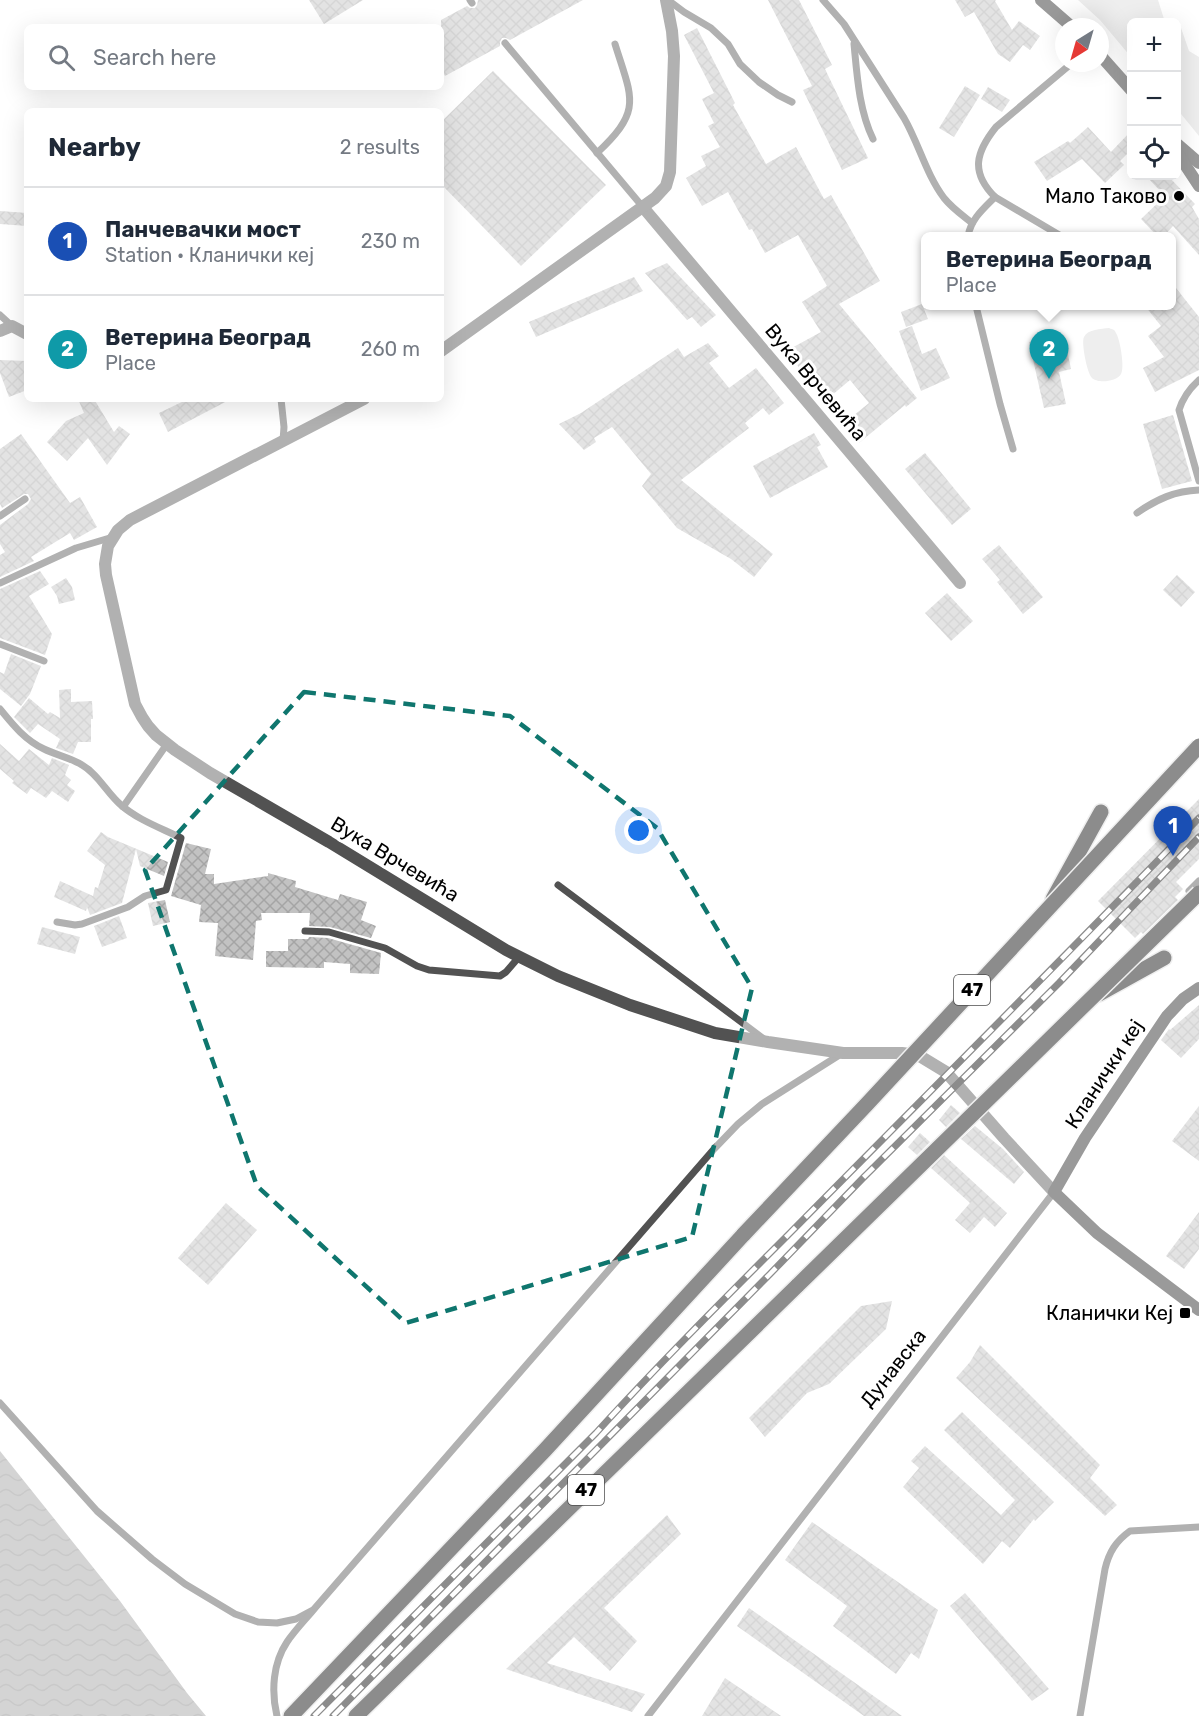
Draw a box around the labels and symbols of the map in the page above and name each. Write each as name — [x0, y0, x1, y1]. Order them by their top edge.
north arrow — [1055, 18, 1109, 72]
place label: Мало Таково — [1045, 184, 1167, 208]
marker: Мало Таково — [1172, 189, 1186, 203]
street label: Вука Врчевића — [760, 319, 872, 445]
pin: 2 — [1030, 330, 1068, 379]
pin: 1 — [1154, 806, 1192, 856]
street label: Вука Врчевића — [327, 811, 463, 907]
your location — [624, 816, 653, 845]
road number: 47 — [954, 975, 990, 1005]
street label: Кланички кеј — [1060, 1015, 1148, 1133]
place label: Кланички Кеј — [1046, 1301, 1173, 1325]
marker: Кланички Кеј — [1178, 1306, 1192, 1320]
street label: Дунавска — [855, 1324, 931, 1412]
road number: 47 — [568, 1475, 604, 1505]

